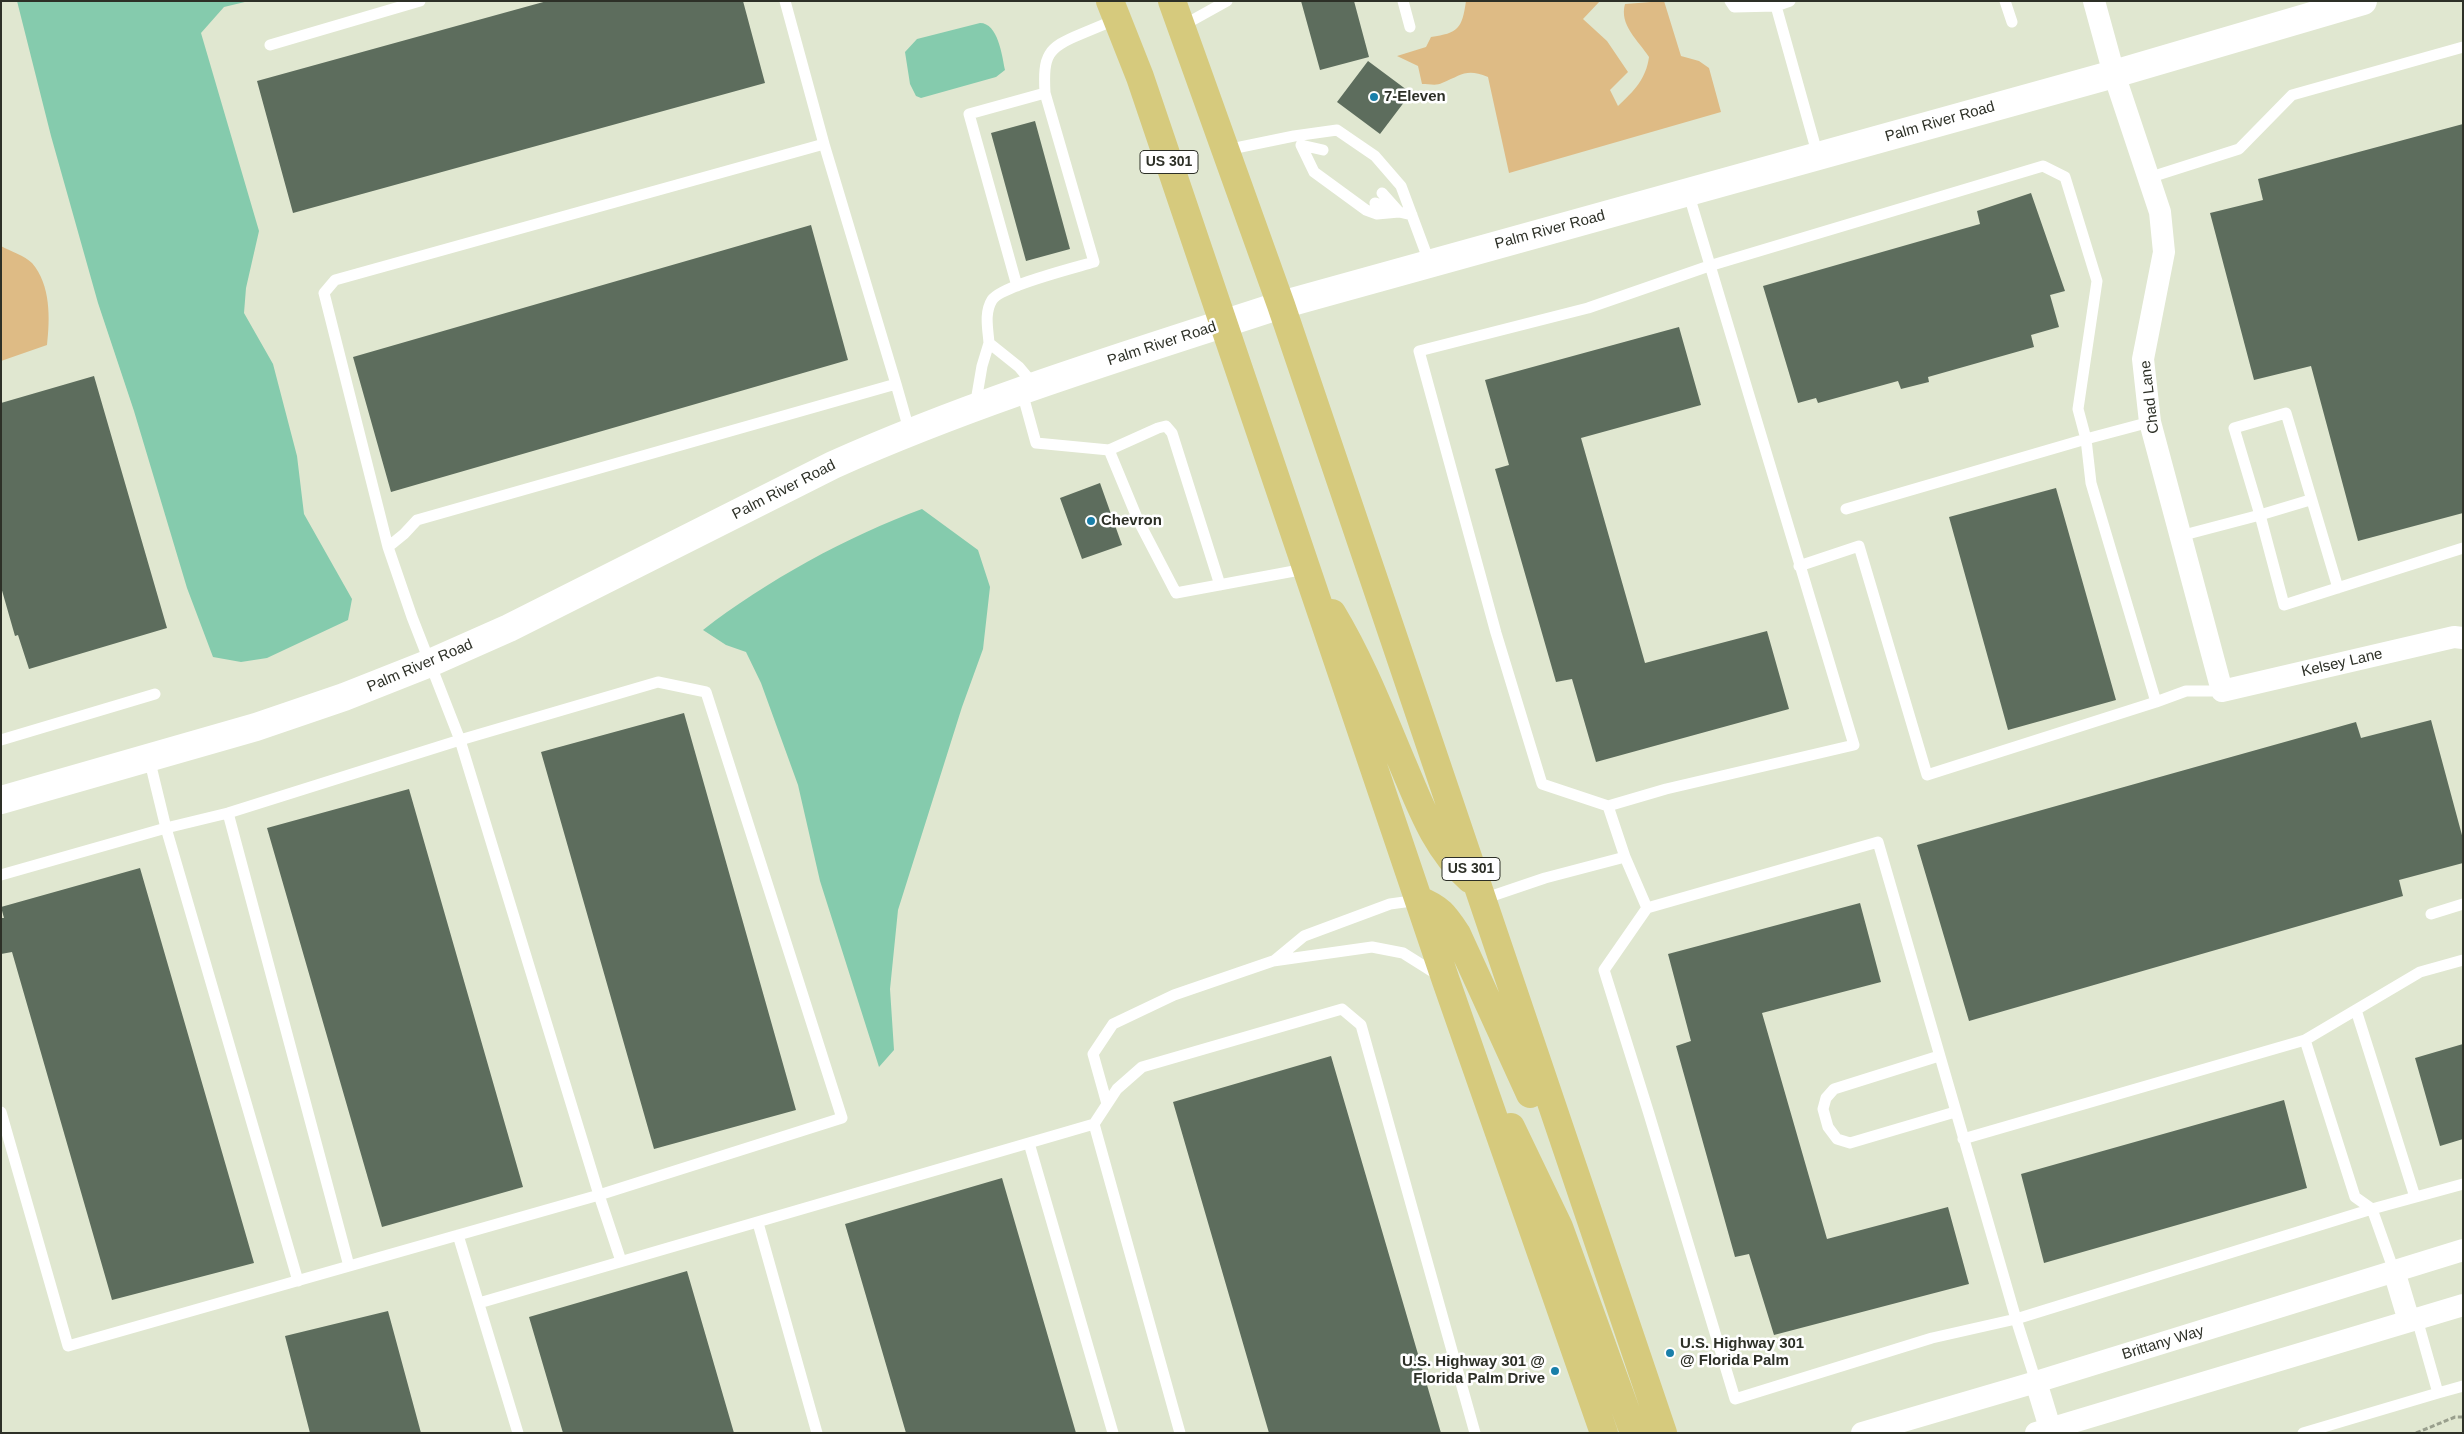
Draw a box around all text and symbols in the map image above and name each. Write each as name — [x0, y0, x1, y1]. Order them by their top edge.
place label: 7-Eleven — [1384, 88, 1446, 106]
marker: 7-Eleven — [1368, 91, 1380, 103]
street label: Palm River Road — [1883, 98, 1997, 146]
road number: US 301 — [1140, 150, 1198, 173]
street label: Palm River Road — [1493, 207, 1607, 253]
street label: Palm River Road — [1105, 318, 1219, 370]
street label: Chad Lane — [2137, 359, 2163, 435]
street label: Palm River Road — [729, 456, 839, 524]
place label: Chevron — [1101, 512, 1162, 530]
marker: Chevron — [1085, 515, 1097, 527]
street label: Palm River Road — [364, 636, 476, 696]
street label: Kelsey Lane — [2300, 645, 2384, 681]
road number: US 301 — [1442, 858, 1500, 881]
street label: Brittany Way — [2120, 1322, 2206, 1364]
place label: U.S. Highway 301 @ Florida Palm — [1680, 1335, 1804, 1370]
marker: U.S. Highway 301 @ Florida Palm — [1664, 1347, 1676, 1359]
place label: U.S. Highway 301 @ Florida Palm Drive — [1402, 1353, 1545, 1388]
marker: U.S. Highway 301 @ Florida Palm Drive — [1549, 1365, 1561, 1377]

